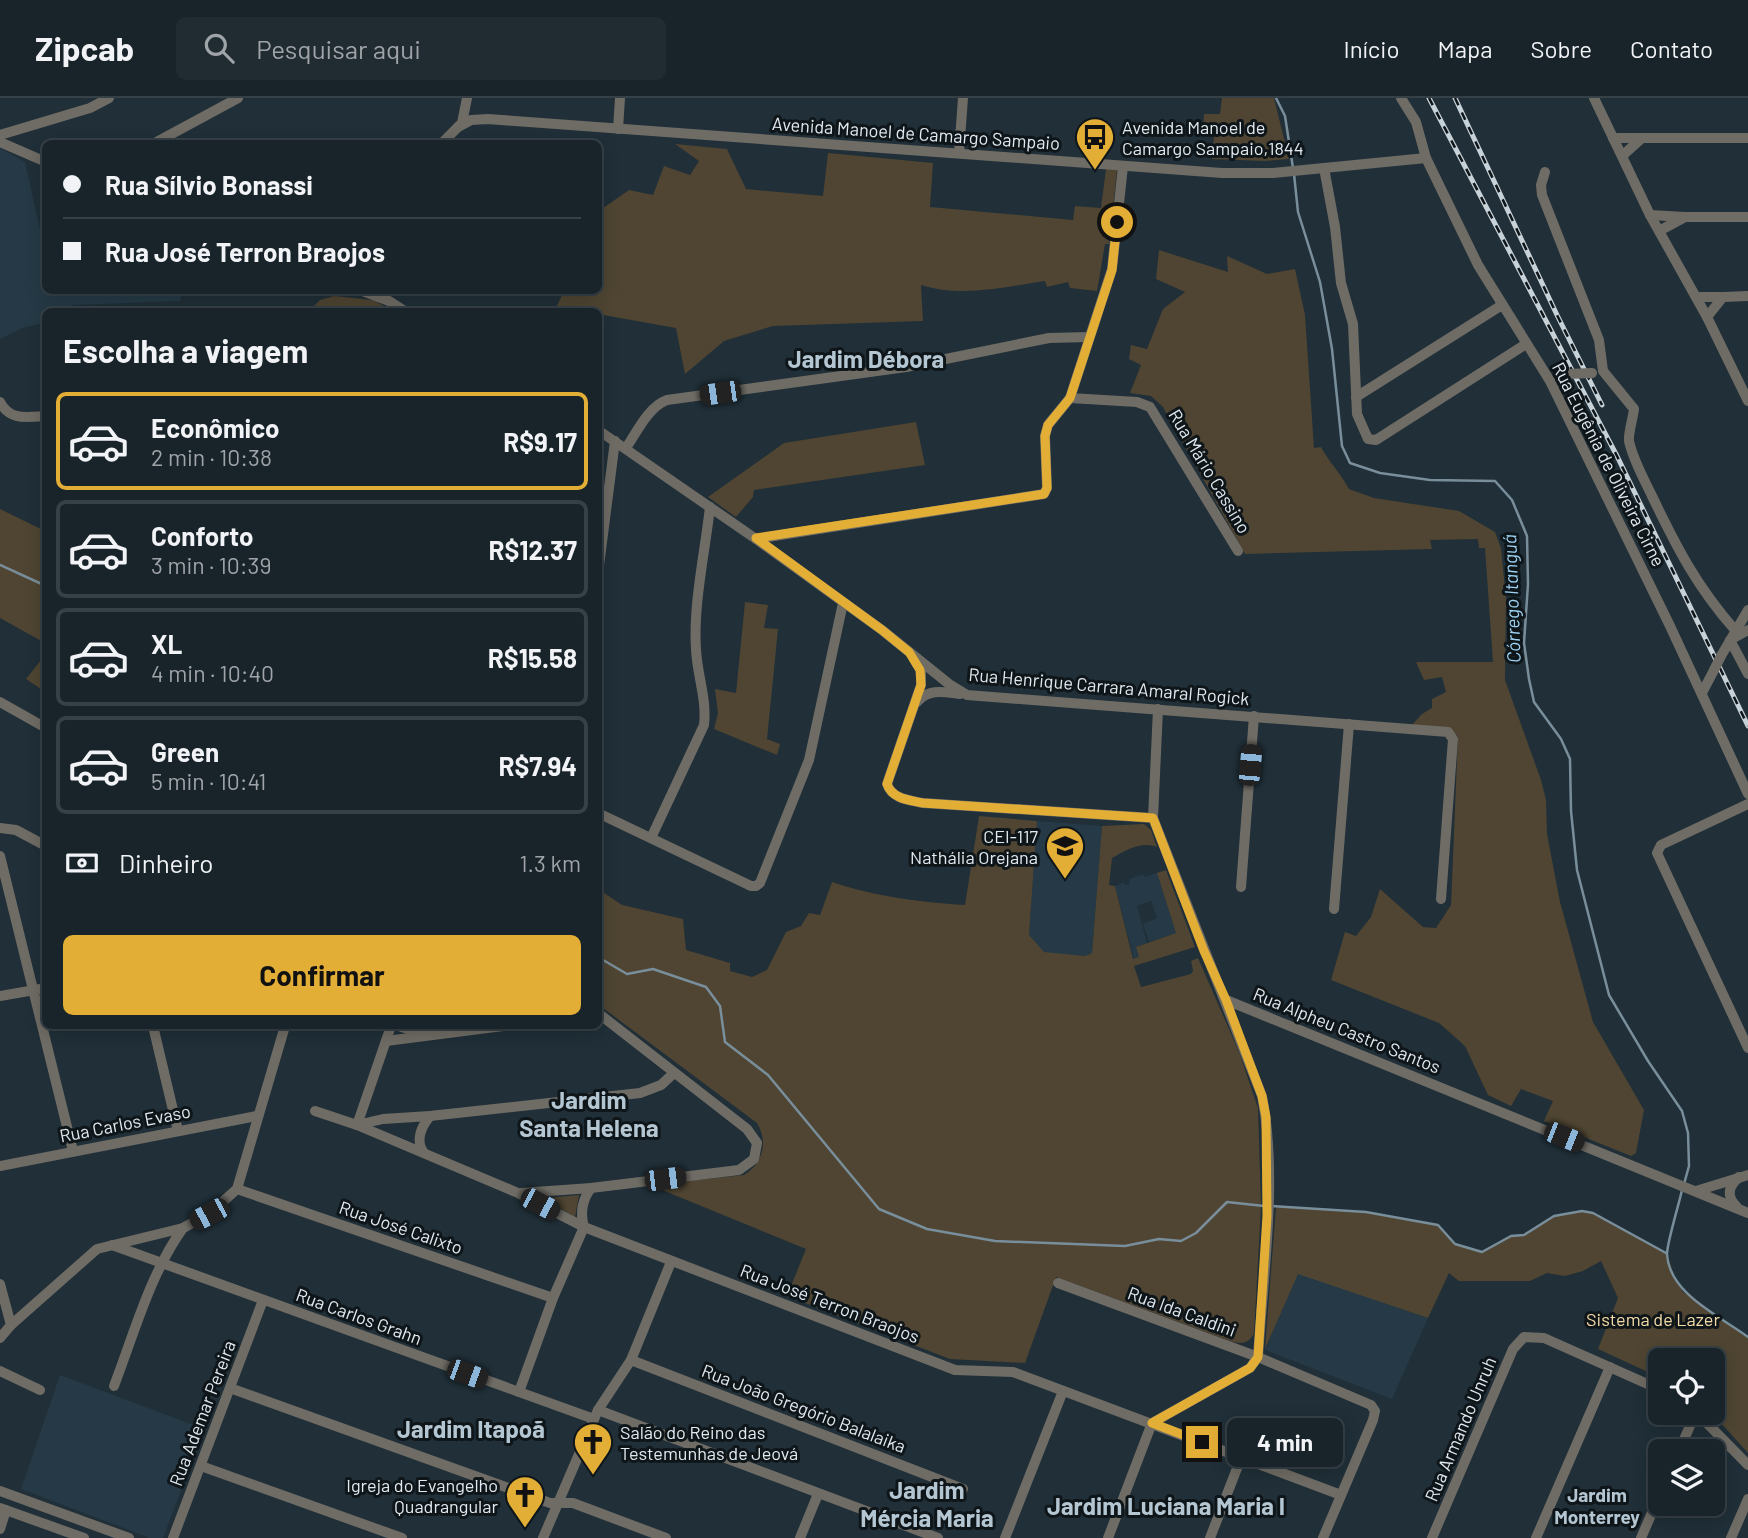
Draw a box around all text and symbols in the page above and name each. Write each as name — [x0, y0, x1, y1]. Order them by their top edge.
search box — [176, 17, 666, 80]
text: Zipcab — [35, 28, 134, 68]
icon: search — [200, 29, 238, 67]
text: Pesquisar aqui — [256, 33, 421, 64]
text: Início — [1344, 34, 1400, 63]
text: Mapa — [1438, 34, 1492, 63]
text: Sobre — [1530, 34, 1592, 63]
text: Contato — [1630, 34, 1713, 63]
street label: Avenida Manoel de Camargo Sampaio — [771, 112, 1061, 154]
bus stop icon: Avenida Manoel de Camargo Sampaio,1844 — [1074, 116, 1116, 171]
place label: Avenida Manoel de Camargo Sampaio,1844 — [1122, 116, 1304, 159]
text: Rua Sílvio Bonassi — [105, 169, 313, 200]
route start — [1101, 206, 1133, 238]
text: Rua José Terron Braojos — [105, 236, 385, 267]
text: Escolha a viagem — [63, 331, 308, 369]
district label: Jardim Débora — [788, 344, 944, 373]
street label: Rua Eugênia de Oliveira Cirne — [1548, 358, 1670, 570]
car — [698, 380, 743, 406]
street label: Rua Mário Cassino — [1164, 405, 1256, 537]
icon: car — [67, 410, 130, 473]
text: Econômico — [151, 412, 280, 443]
text: R$9.17 — [503, 426, 577, 457]
text: 2 min · 10:38 — [151, 443, 272, 471]
icon: car — [67, 518, 130, 581]
text: Conforto — [151, 520, 254, 551]
text: R$12.37 — [488, 534, 577, 565]
water label: Córrego Itanguá — [1497, 534, 1525, 664]
text: 3 min · 10:39 — [151, 551, 271, 579]
icon: car — [67, 626, 130, 689]
text: XL — [151, 628, 182, 659]
text: R$15.58 — [488, 642, 577, 673]
text: 4 min · 10:40 — [151, 659, 274, 687]
street label: Rua Henrique Carrara Amaral Rogick — [968, 663, 1250, 709]
icon: car — [67, 734, 130, 797]
text: Green — [151, 736, 219, 767]
car — [1238, 743, 1263, 787]
text: R$7.94 — [498, 750, 577, 781]
text: 5 min · 10:41 — [151, 767, 266, 795]
place label: CEI-117 Nathália Orejana — [910, 825, 1038, 868]
school or university icon: CEI-117 Nathália Orejana — [1044, 825, 1086, 880]
icon: cash — [63, 844, 101, 882]
text: Dinheiro — [119, 847, 214, 878]
text: 1.3 km — [520, 849, 581, 877]
button: Confirmar — [63, 935, 581, 1015]
street label: Rua Alpheu Castro Santos — [1250, 982, 1444, 1078]
district label: Jardim Santa Helena — [519, 1085, 659, 1142]
street label: Rua Carlos Evaso — [58, 1099, 192, 1147]
car — [1541, 1119, 1588, 1155]
car — [643, 1166, 688, 1192]
car — [517, 1185, 564, 1223]
car — [186, 1195, 233, 1233]
street label: Rua José Calixto — [336, 1196, 466, 1258]
street label: Rua José Terron Braojos — [737, 1259, 923, 1347]
street label: Rua Ida Caldini — [1125, 1281, 1239, 1341]
street label: Rua Carlos Grahn — [293, 1283, 425, 1349]
park label: Sistema de Lazer — [1586, 1308, 1720, 1330]
street label: Rua Ademar Pereira — [164, 1337, 240, 1489]
map controls — [1648, 1348, 1725, 1516]
button: locate — [1648, 1348, 1725, 1425]
street label: Rua Armando Unruh — [1420, 1353, 1500, 1505]
car — [444, 1357, 491, 1391]
street label: Rua João Gregório Balalaika — [699, 1359, 909, 1457]
district label: Jardim Itapoã — [397, 1414, 545, 1443]
callout: 4 min — [1226, 1418, 1342, 1466]
church icon: Salão do Reino das Testemunhas de Jeová — [572, 1421, 614, 1476]
place label: Salão do Reino das Testemunhas de Jeová — [620, 1421, 798, 1464]
route end — [1186, 1426, 1218, 1458]
text: 4 min — [1257, 1428, 1313, 1456]
button: layers — [1648, 1439, 1725, 1516]
place label: Igreja do Evangelho Quadrangular — [346, 1474, 498, 1517]
church icon: Igreja do Evangelho Quadrangular — [504, 1474, 546, 1529]
district label: Jardim Mércia Maria — [860, 1475, 994, 1532]
district label: Jardim Monterrey — [1554, 1483, 1640, 1528]
district label: Jardim Luciana Maria I — [1047, 1491, 1285, 1520]

